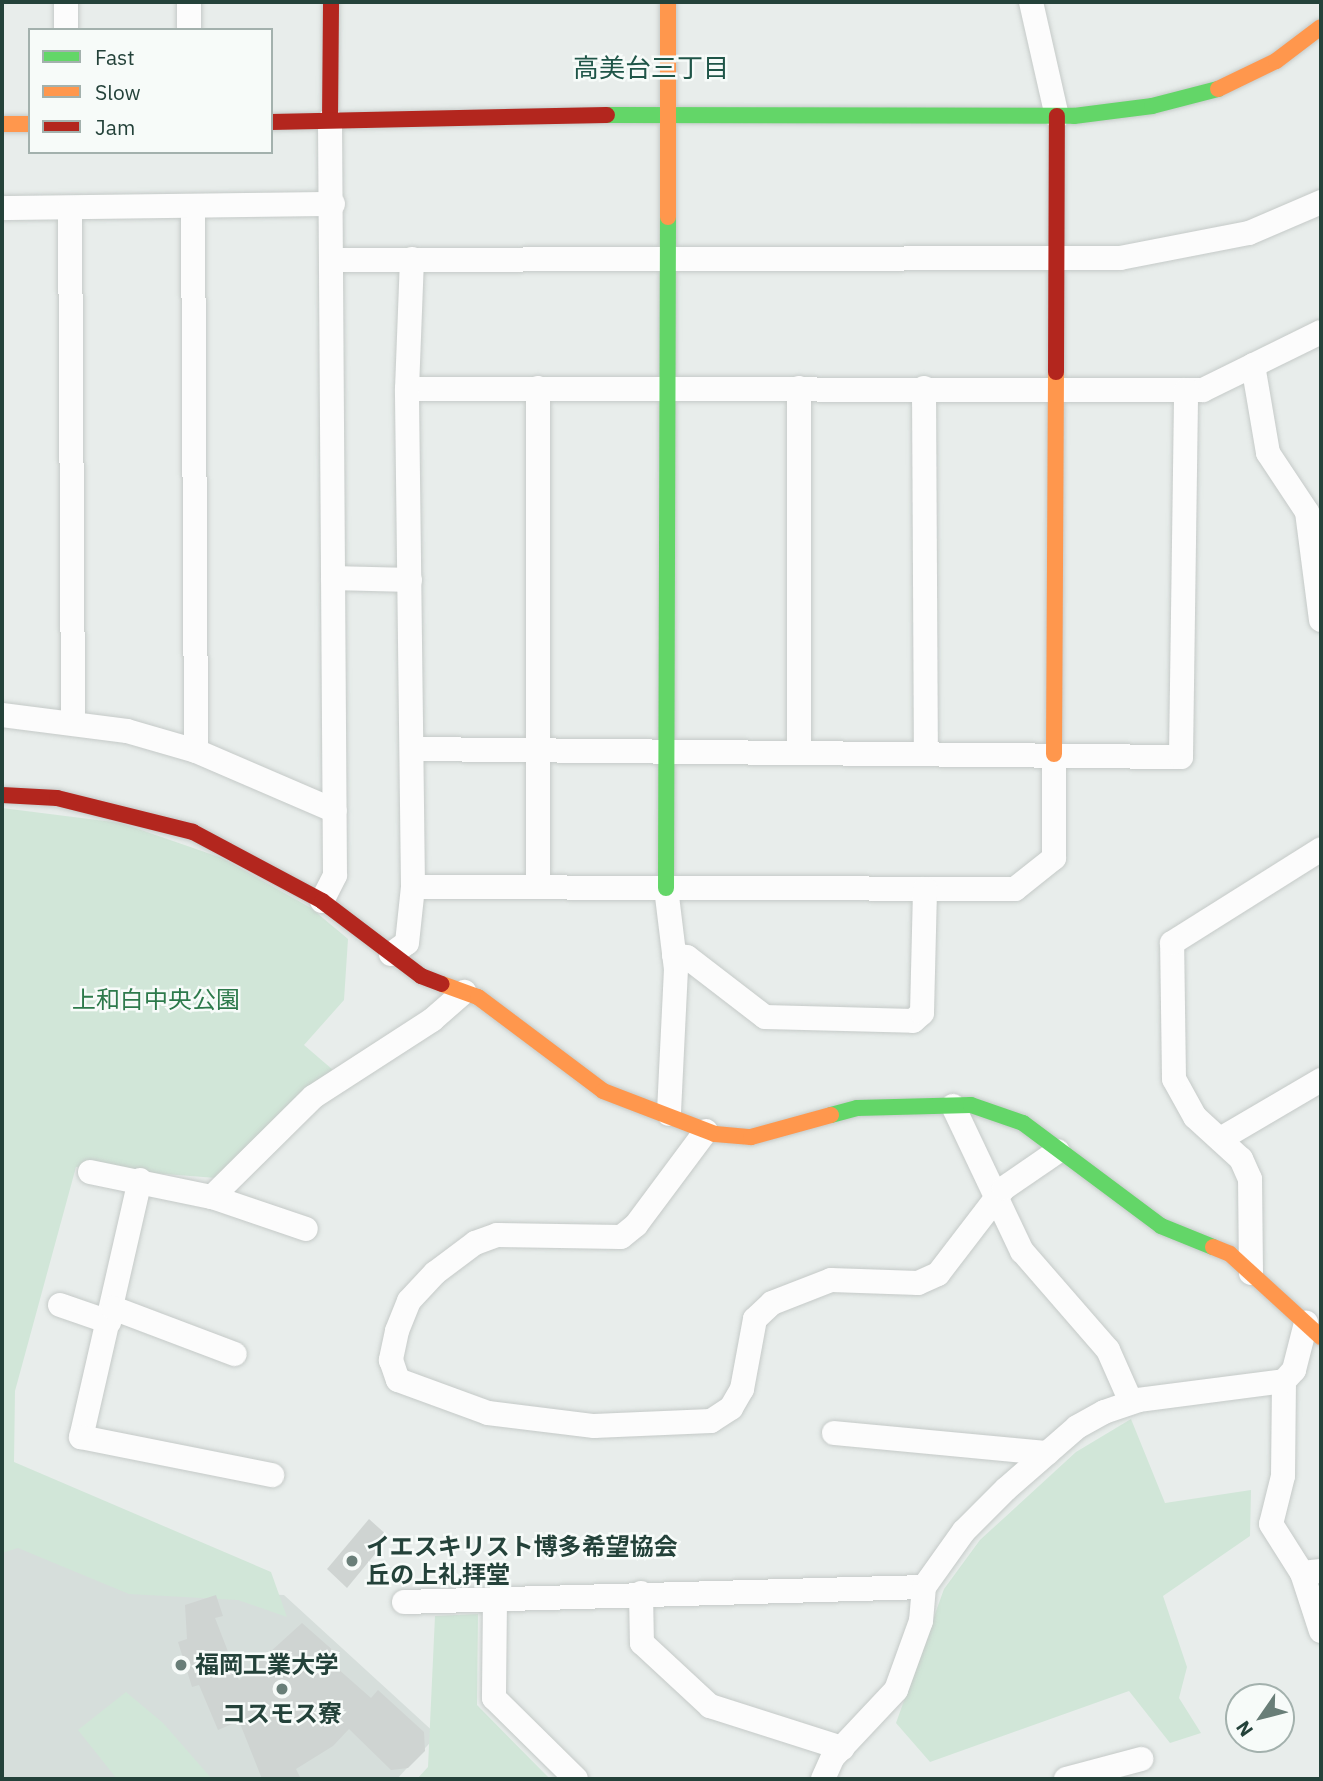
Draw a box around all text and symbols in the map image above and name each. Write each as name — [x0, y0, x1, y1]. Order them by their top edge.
legend — [28, 28, 273, 154]
text: Fast — [95, 43, 135, 71]
district label: 高美台三丁目 — [573, 52, 729, 84]
text: Slow — [95, 78, 141, 106]
text: Jam — [95, 113, 135, 141]
park label: 上和白中央公園 — [72, 986, 240, 1014]
place label: イエスキリスト博多希望協会 丘の上礼拝堂 — [366, 1533, 678, 1589]
marker: イエスキリスト博多希望協会 丘の上礼拝堂 — [344, 1553, 360, 1569]
place label: 福岡工業大学 — [195, 1651, 339, 1679]
marker: 福岡工業大学 — [173, 1657, 189, 1673]
marker: コスモス寮 — [274, 1681, 290, 1697]
north arrow — [1225, 1683, 1295, 1753]
place label: コスモス寮 — [222, 1700, 342, 1728]
text: N — [1231, 1716, 1258, 1741]

